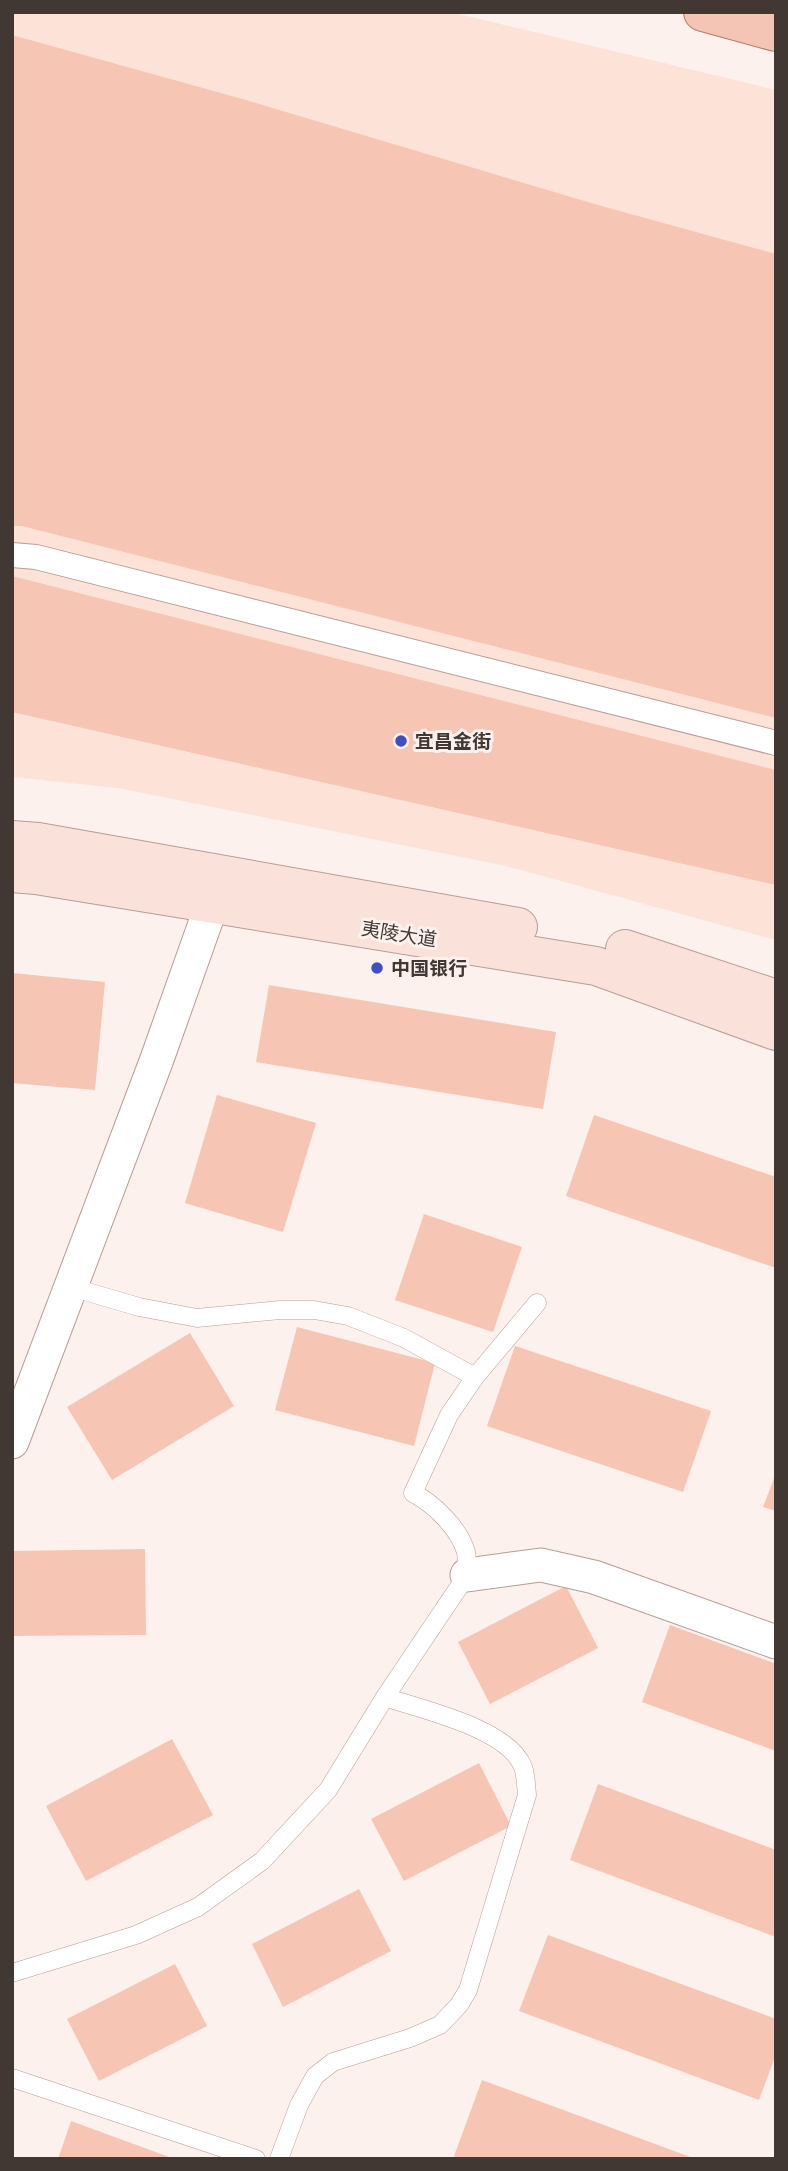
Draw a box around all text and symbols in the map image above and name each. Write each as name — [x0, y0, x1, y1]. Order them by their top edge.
place label: 宜昌金街 — [415, 730, 491, 753]
marker: 宜昌金街 — [393, 733, 409, 749]
street label: 夷陵大道 — [360, 917, 438, 951]
place label: 中国银行 — [391, 957, 467, 980]
marker: 中国银行 — [369, 960, 385, 976]

